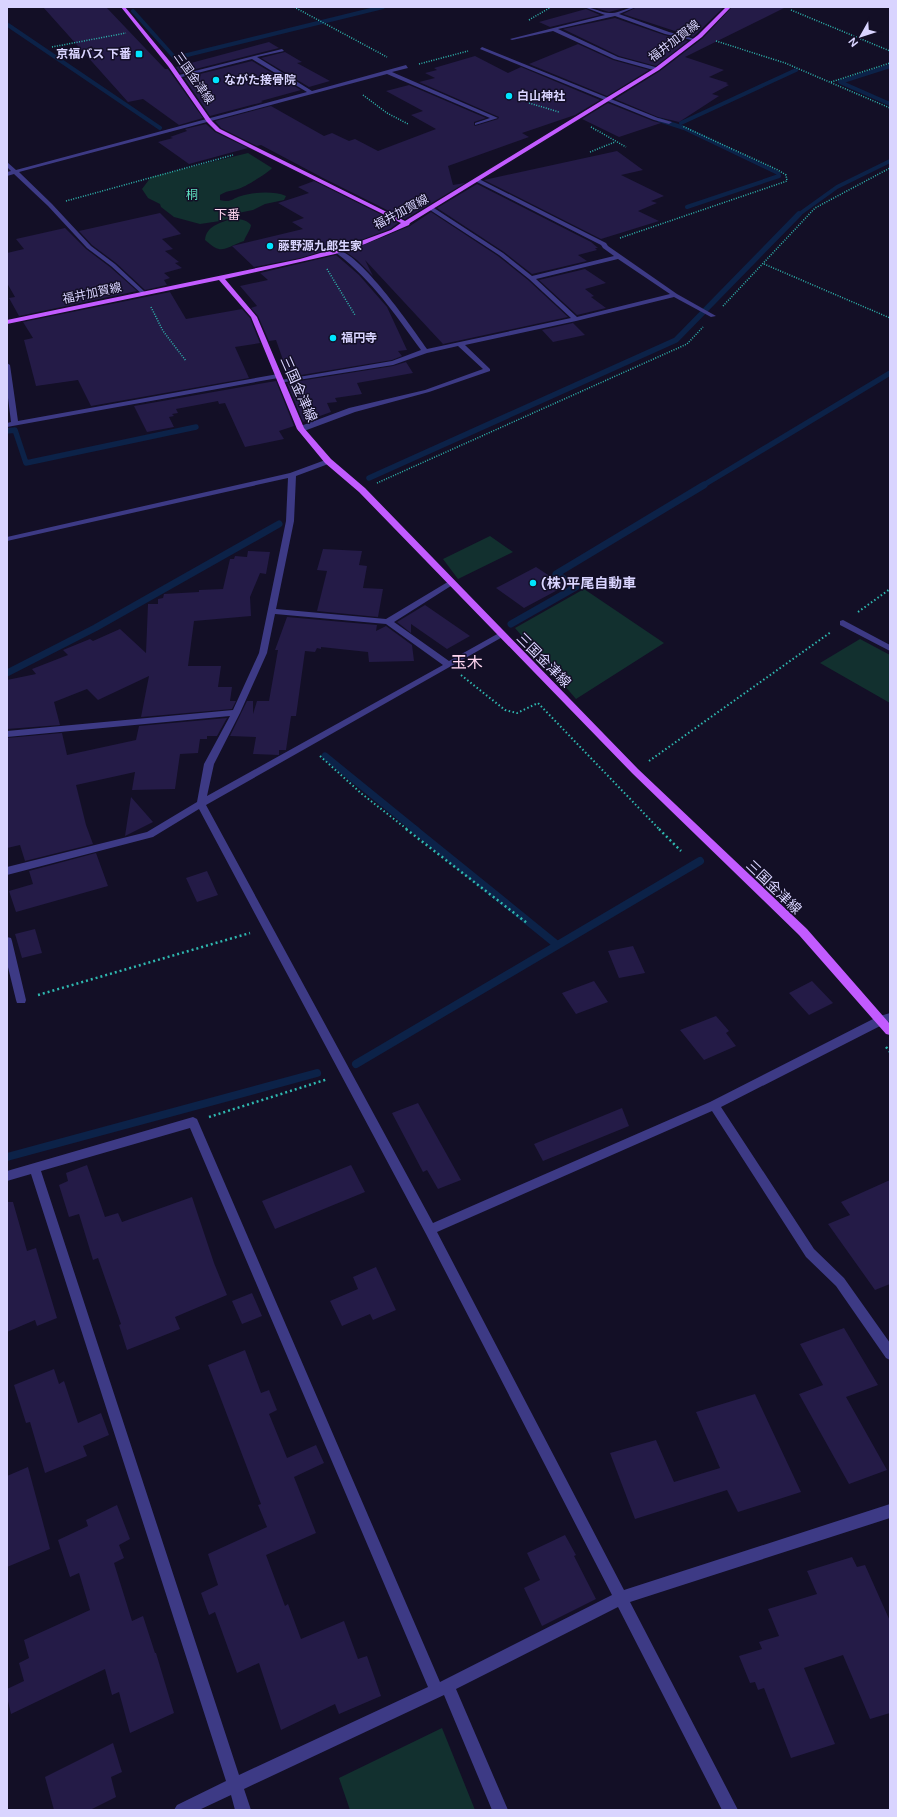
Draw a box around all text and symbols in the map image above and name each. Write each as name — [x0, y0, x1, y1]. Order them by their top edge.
north arrow — [841, 16, 881, 56]
street label: 福井加賀線 — [645, 17, 703, 65]
text: N — [845, 35, 861, 50]
place label: 京福バス 下番 — [56, 46, 132, 62]
marker: 京福バス 下番 — [134, 49, 144, 59]
street label: 三国金津線 — [170, 49, 218, 107]
place label: ながた接骨院 — [224, 72, 296, 88]
marker: ながた接骨院 — [211, 75, 221, 85]
place label: 白山神社 — [517, 88, 565, 104]
marker: 白山神社 — [504, 91, 514, 101]
park label: 桐 — [186, 187, 198, 203]
street label: 福井加賀線 — [371, 191, 431, 233]
district label: 下番 — [214, 206, 240, 223]
place label: 藤野源九郎生家 — [278, 238, 362, 254]
marker: 藤野源九郎生家 — [265, 241, 275, 251]
street label: 福井加賀線 — [61, 279, 123, 307]
place label: 福円寺 — [341, 330, 377, 346]
marker: 福円寺 — [328, 333, 338, 343]
street label: 三国金津線 — [277, 353, 321, 425]
place label: (株)平尾自動車 — [541, 574, 636, 592]
marker: (株)平尾自動車 — [528, 578, 538, 588]
street label: 三国金津線 — [513, 629, 575, 691]
district label: 玉木 — [451, 652, 483, 673]
street label: 三国金津線 — [743, 856, 805, 918]

